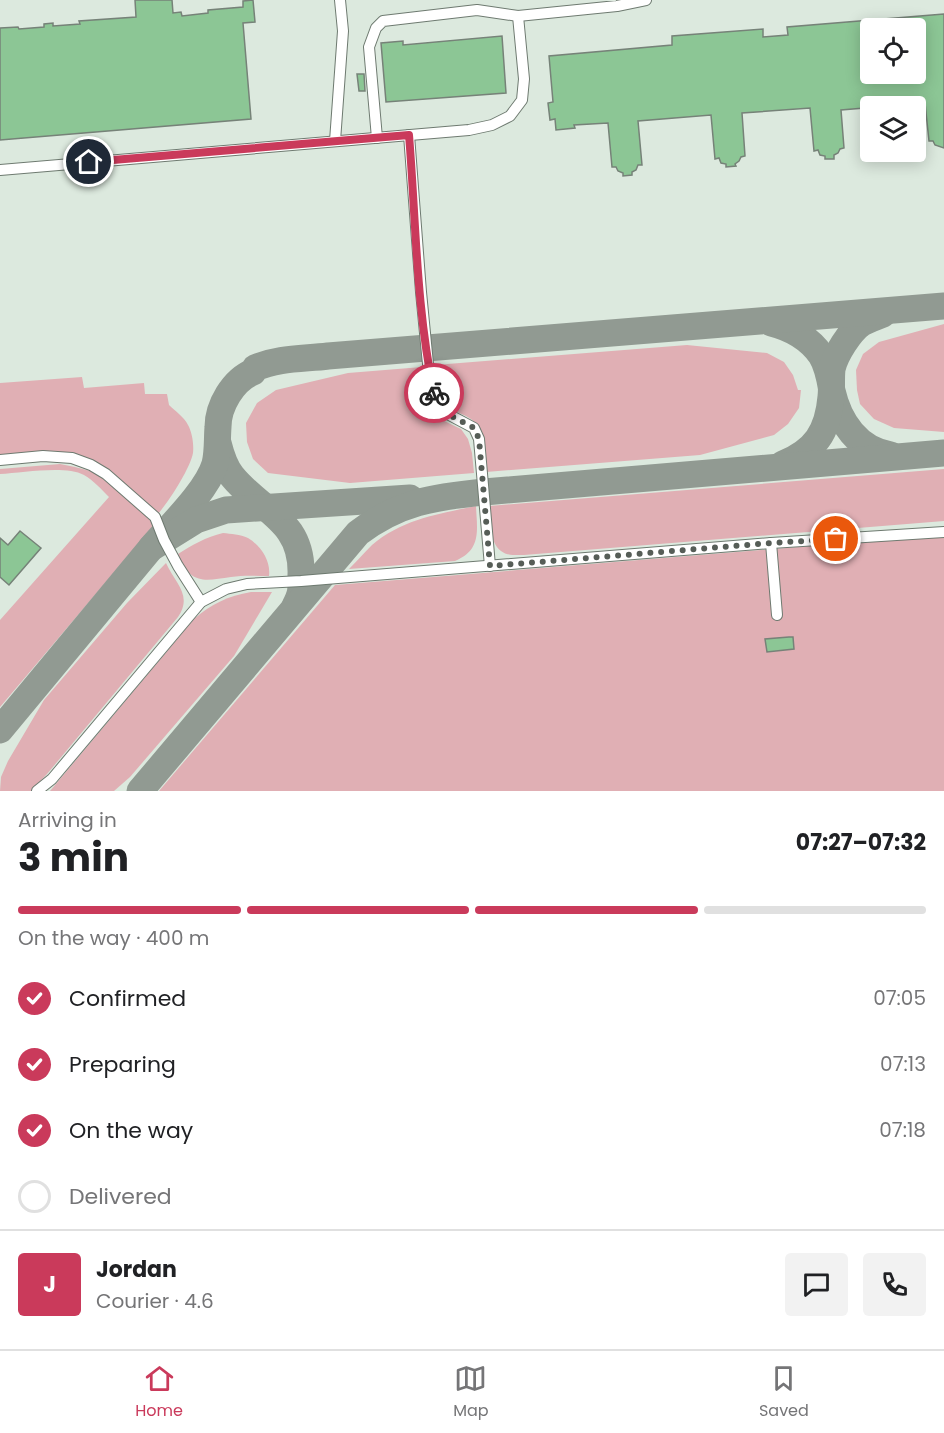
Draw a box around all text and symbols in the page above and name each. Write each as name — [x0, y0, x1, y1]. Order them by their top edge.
map controls — [860, 18, 926, 162]
button: locate — [860, 18, 926, 84]
button: layers — [860, 96, 926, 162]
pin — [63, 136, 114, 187]
icon: home — [72, 145, 105, 178]
courier — [404, 363, 464, 423]
icon: bike — [418, 377, 451, 410]
pin — [810, 513, 861, 564]
icon: bag — [819, 522, 852, 555]
text: Arriving in — [18, 806, 117, 834]
text: 07:27–07:32 — [796, 827, 926, 858]
text: 3 min — [18, 830, 129, 885]
text: On the way · 400 m — [18, 924, 209, 952]
icon: check — [18, 982, 51, 1015]
text: Confirmed — [69, 983, 186, 1014]
text: 07:05 — [873, 984, 926, 1012]
icon: check — [18, 1048, 51, 1081]
text: Preparing — [69, 1049, 176, 1080]
text: 07:13 — [880, 1050, 926, 1078]
icon: check — [18, 1114, 51, 1147]
text: On the way — [69, 1115, 193, 1146]
text: 07:18 — [879, 1116, 926, 1144]
text: Delivered — [69, 1181, 172, 1212]
button: chat — [785, 1253, 848, 1316]
button: phone — [863, 1253, 926, 1316]
text: Jordan — [96, 1254, 177, 1285]
text: J — [43, 1269, 56, 1300]
text: Courier · 4.6 — [96, 1287, 214, 1315]
tab: Home — [135, 1362, 183, 1423]
tab: Map — [453, 1362, 489, 1423]
tab: Saved — [759, 1362, 809, 1423]

